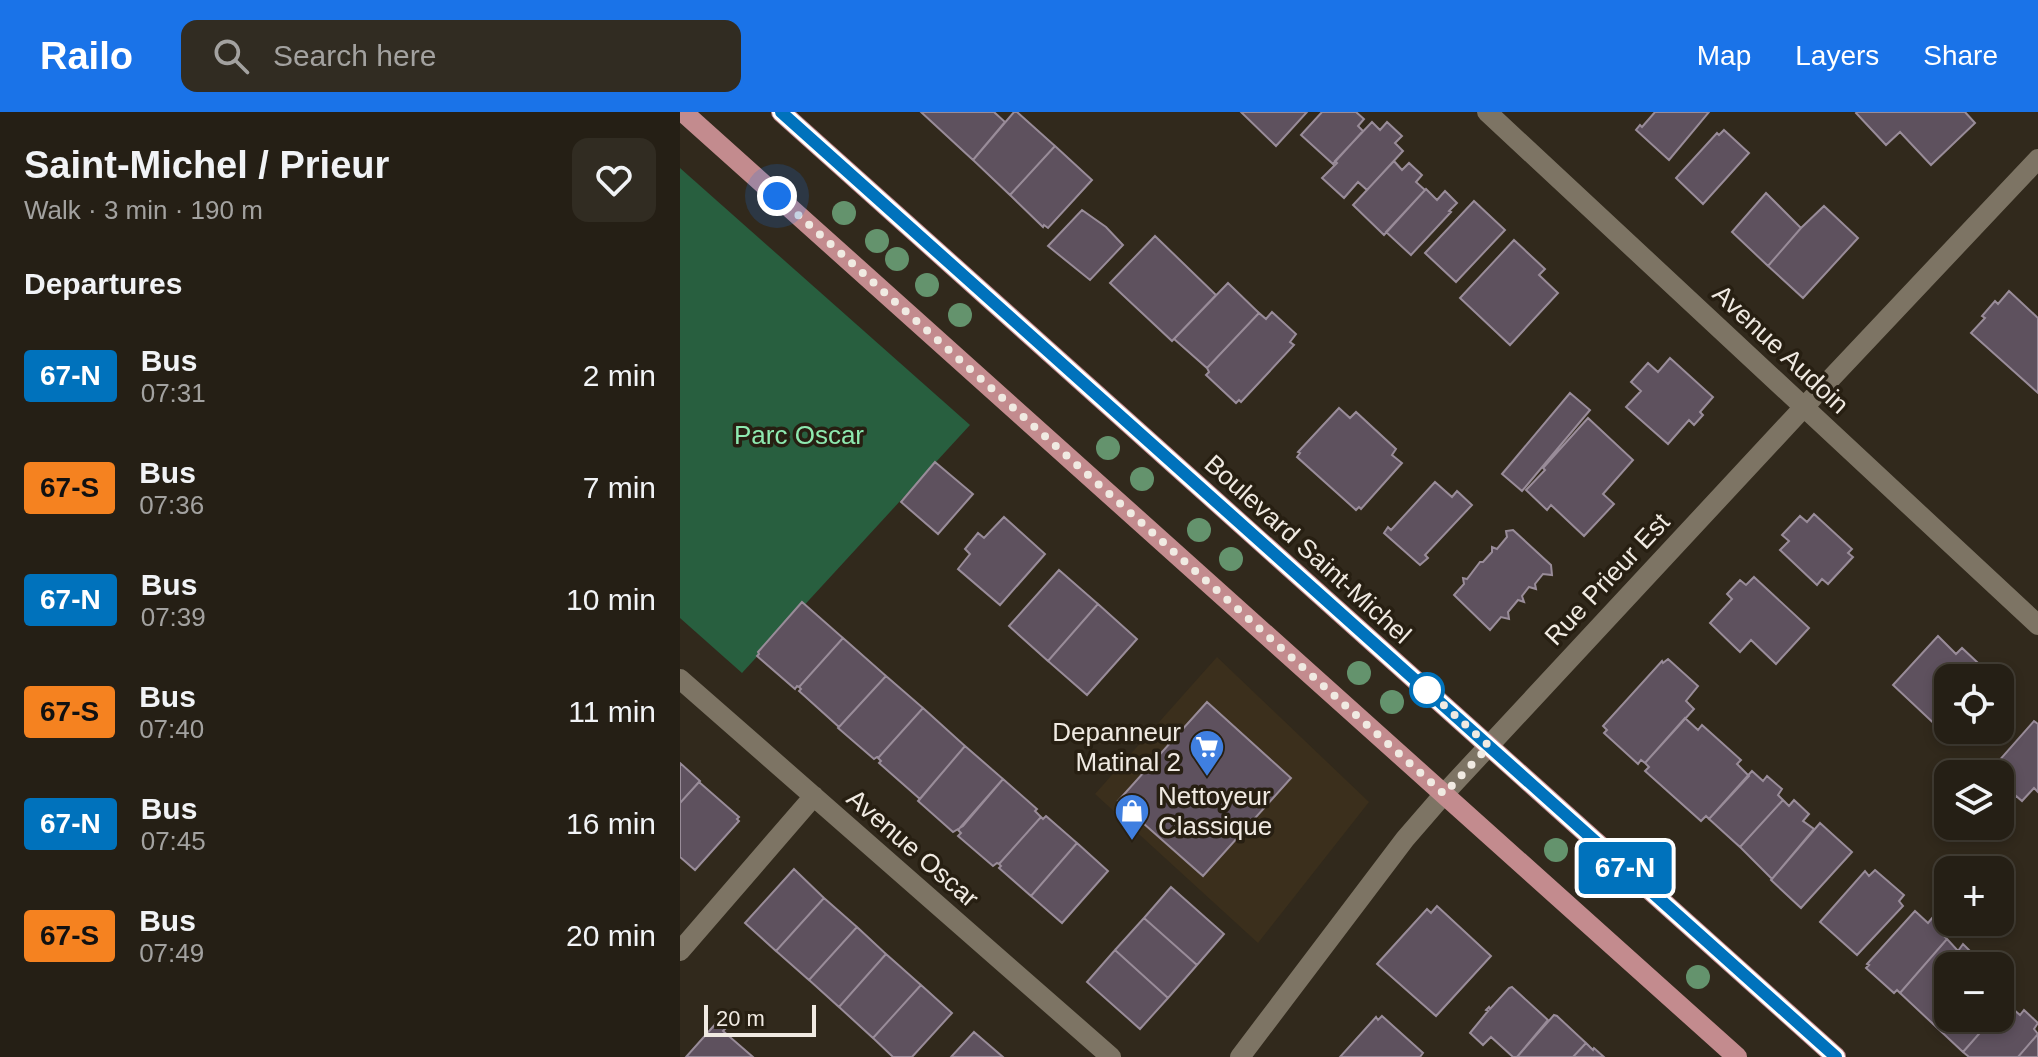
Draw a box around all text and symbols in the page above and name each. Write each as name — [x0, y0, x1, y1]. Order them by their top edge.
search box — [181, 20, 741, 92]
icon: search — [209, 34, 253, 78]
text: Railo — [40, 35, 133, 77]
text: Search here — [273, 39, 436, 72]
text: Map — [1697, 40, 1751, 71]
text: Layers — [1795, 40, 1879, 71]
text: Share — [1923, 40, 1998, 71]
button: heart — [572, 138, 656, 222]
text: Saint-Michel / Prieur — [24, 144, 389, 186]
your location — [757, 176, 797, 216]
text: Walk · 3 min · 190 m — [24, 195, 263, 225]
text: Departures — [24, 267, 182, 300]
street label: Avenue Audoin — [1707, 279, 1855, 419]
text: Bus — [141, 344, 197, 377]
text: 2 min — [583, 359, 656, 392]
text: 67-N — [40, 360, 101, 391]
text: 07:31 — [141, 378, 206, 408]
park label: Parc Oscar — [734, 420, 864, 450]
street label: Boulevard Saint-Michel — [1199, 448, 1417, 650]
text: Bus — [139, 456, 196, 489]
text: 7 min — [583, 471, 656, 504]
text: 67-S — [40, 472, 99, 503]
text: 07:36 — [139, 490, 204, 520]
street label: Rue Prieur Est — [1538, 506, 1676, 651]
text: Bus — [141, 568, 197, 601]
text: 10 min — [566, 583, 656, 616]
text: 67-N — [40, 584, 101, 615]
text: 07:39 — [141, 602, 206, 632]
map controls — [1934, 664, 2014, 1032]
button: locate — [1934, 664, 2014, 744]
unlabelled marker — [1410, 673, 1444, 707]
text: Bus — [139, 680, 196, 713]
text: 11 min — [568, 695, 656, 728]
text: 67-S — [40, 696, 99, 727]
text: 07:40 — [139, 714, 204, 744]
place label: Depanneur Matinal 2 — [1052, 717, 1181, 777]
supermarket icon: Depanneur Matinal 2 — [1188, 728, 1226, 778]
button: layers — [1934, 760, 2014, 840]
place label: Nettoyeur Classique — [1158, 781, 1272, 841]
street label: Avenue Oscar — [841, 783, 985, 913]
text: Bus — [141, 792, 197, 825]
shop icon: Nettoyeur Classique — [1113, 792, 1151, 842]
text: 16 min — [566, 807, 656, 840]
text: 67-N — [40, 808, 101, 839]
text: 07:45 — [141, 826, 206, 856]
line badge: 67-N — [1569, 842, 1681, 894]
text: 67-N — [1595, 852, 1655, 883]
button: + — [1934, 856, 2014, 936]
text: Bus — [139, 904, 196, 937]
text: 20 min — [566, 919, 656, 952]
text: 67-S — [40, 920, 99, 951]
text: 07:49 — [139, 938, 204, 968]
button: − — [1934, 952, 2014, 1032]
scale bar — [704, 1001, 816, 1037]
text: 20 m — [716, 1006, 765, 1031]

